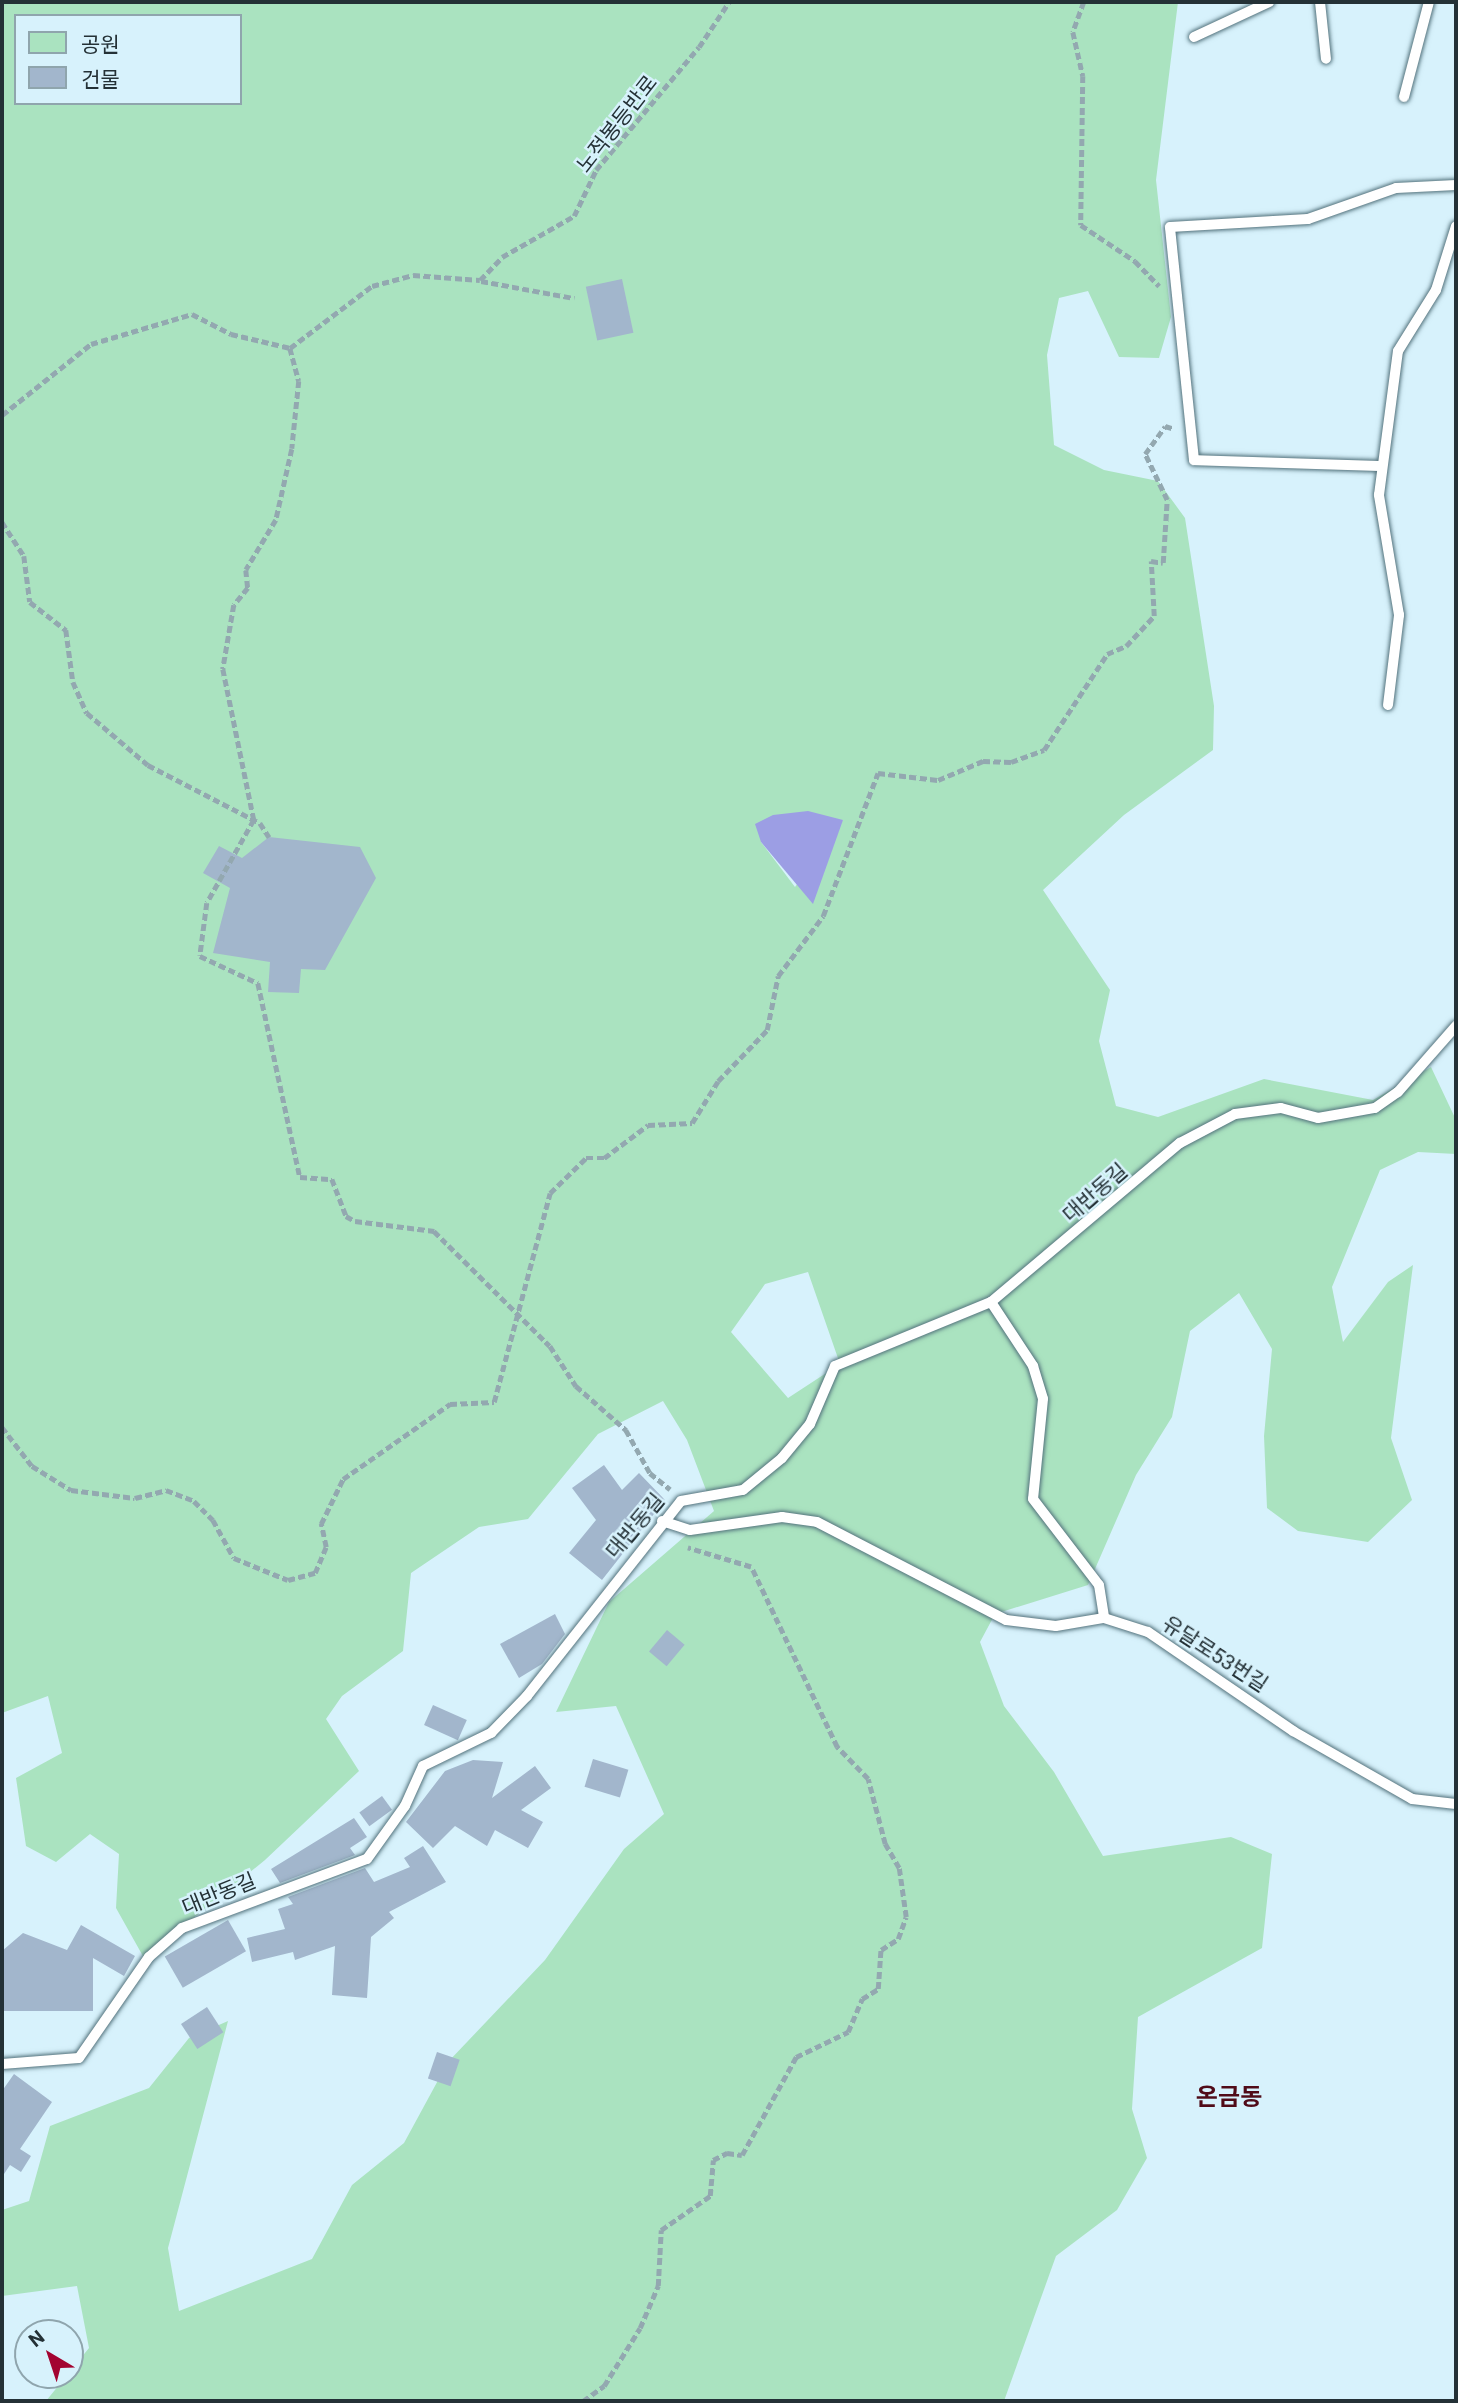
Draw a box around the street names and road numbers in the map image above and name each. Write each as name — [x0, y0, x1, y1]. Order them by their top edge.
street label: 노적봉등반로 — [571, 71, 663, 177]
street label: 대반동길 — [1058, 1158, 1132, 1228]
street label: 대반동길 — [601, 1488, 669, 1564]
street label: 유달로53번길 — [1158, 1611, 1272, 1697]
street label: 대반동길 — [178, 1868, 260, 1920]

